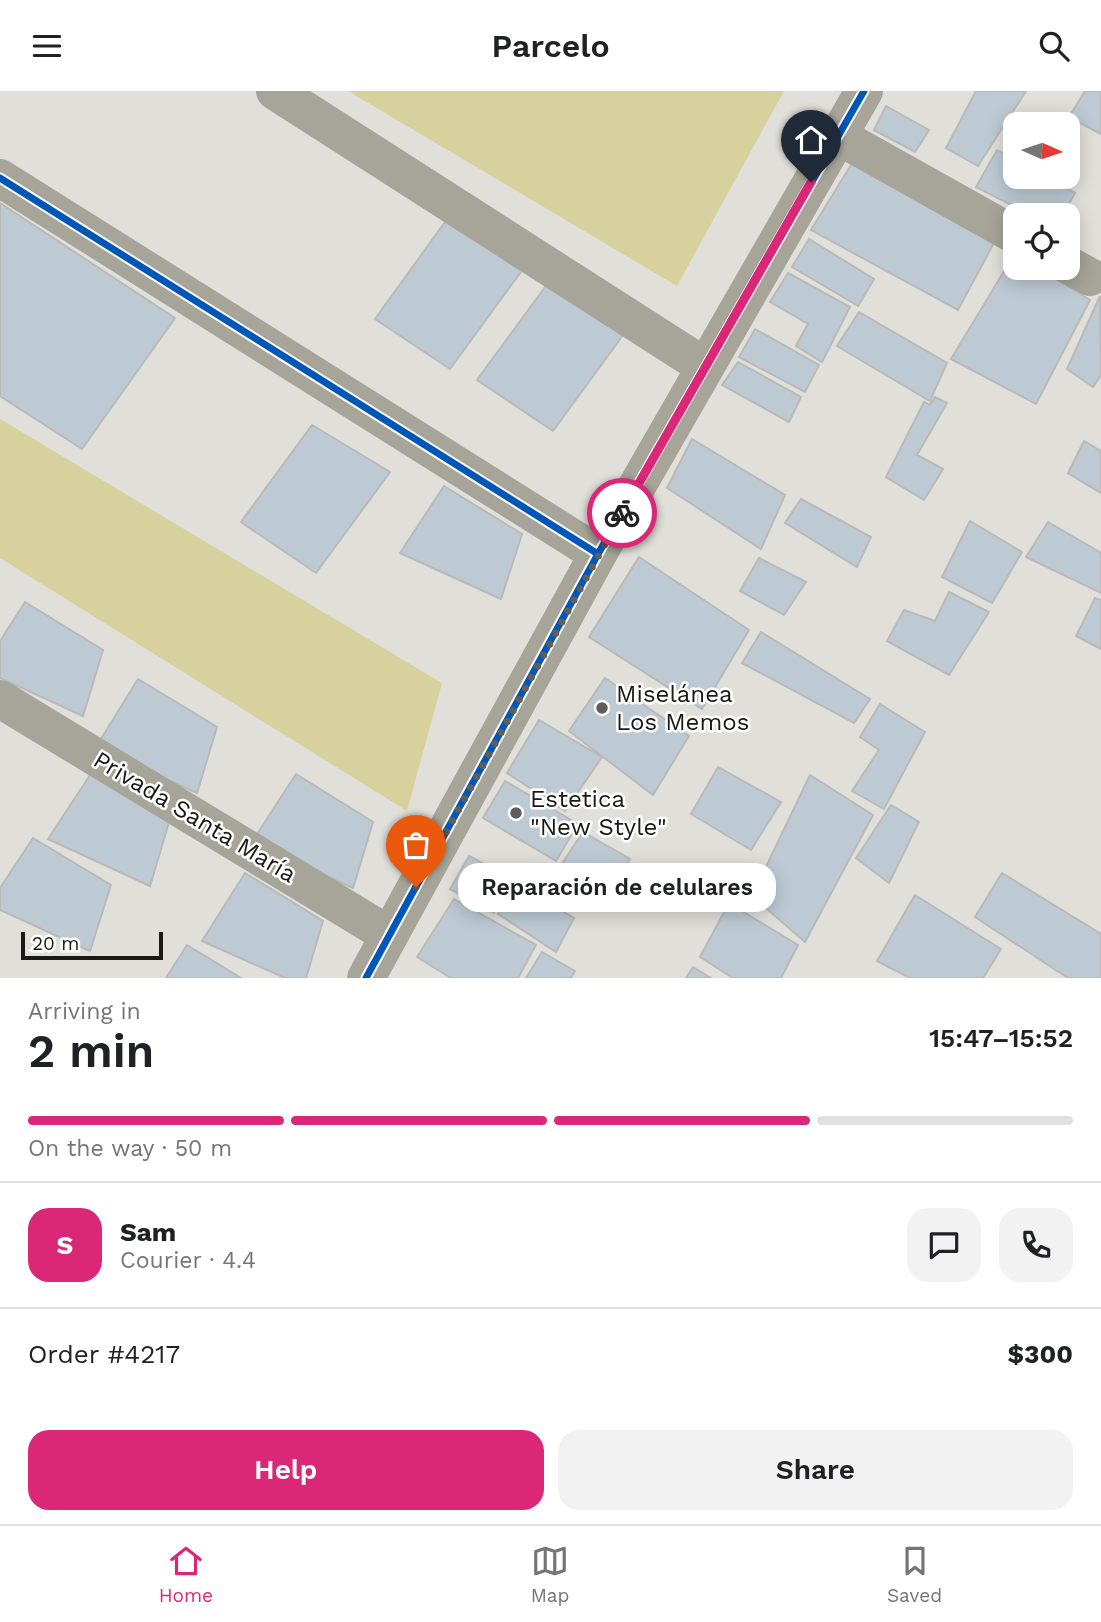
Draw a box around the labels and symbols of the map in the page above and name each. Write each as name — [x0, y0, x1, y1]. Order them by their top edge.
pin — [781, 110, 841, 182]
north arrow — [1003, 112, 1080, 189]
courier — [587, 478, 657, 548]
place label: Miselánea Los Memos — [616, 680, 749, 736]
marker: Miselánea Los Memos — [594, 700, 610, 716]
street label: Privada Santa María — [89, 745, 301, 889]
place label: Estetica "New Style" — [530, 785, 667, 841]
marker: Estetica "New Style" — [508, 805, 524, 821]
pin — [386, 815, 446, 887]
callout: Reparación de celulares — [458, 863, 776, 911]
scale bar — [21, 929, 163, 961]

